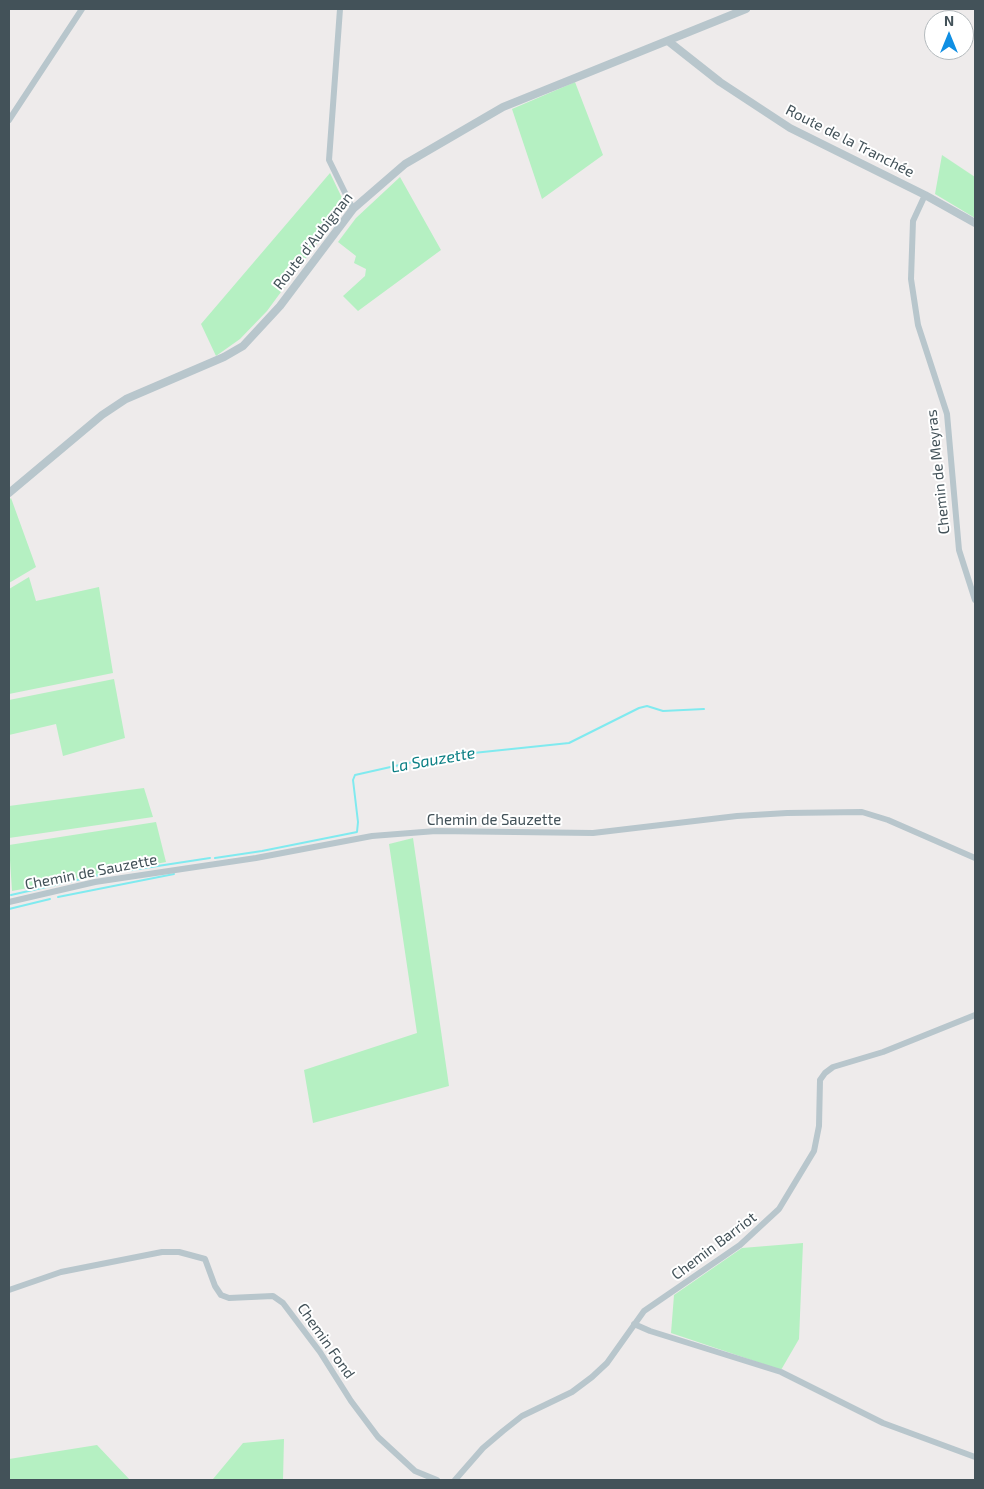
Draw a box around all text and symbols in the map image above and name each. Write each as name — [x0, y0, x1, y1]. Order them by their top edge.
north arrow — [924, 10, 974, 60]
text: N — [944, 12, 954, 29]
street label: Route de la Tranchée — [783, 101, 917, 181]
street label: Route d'Aubignan — [269, 189, 357, 293]
street label: Chemin de Meyras — [923, 409, 953, 535]
water label: La Sauzette — [389, 743, 477, 777]
street label: Chemin de Sauzette — [427, 811, 561, 829]
street label: Chemin de Sauzette — [23, 850, 159, 894]
street label: Chemin Barriot — [668, 1208, 760, 1284]
street label: Chemin Fond — [293, 1300, 359, 1382]

